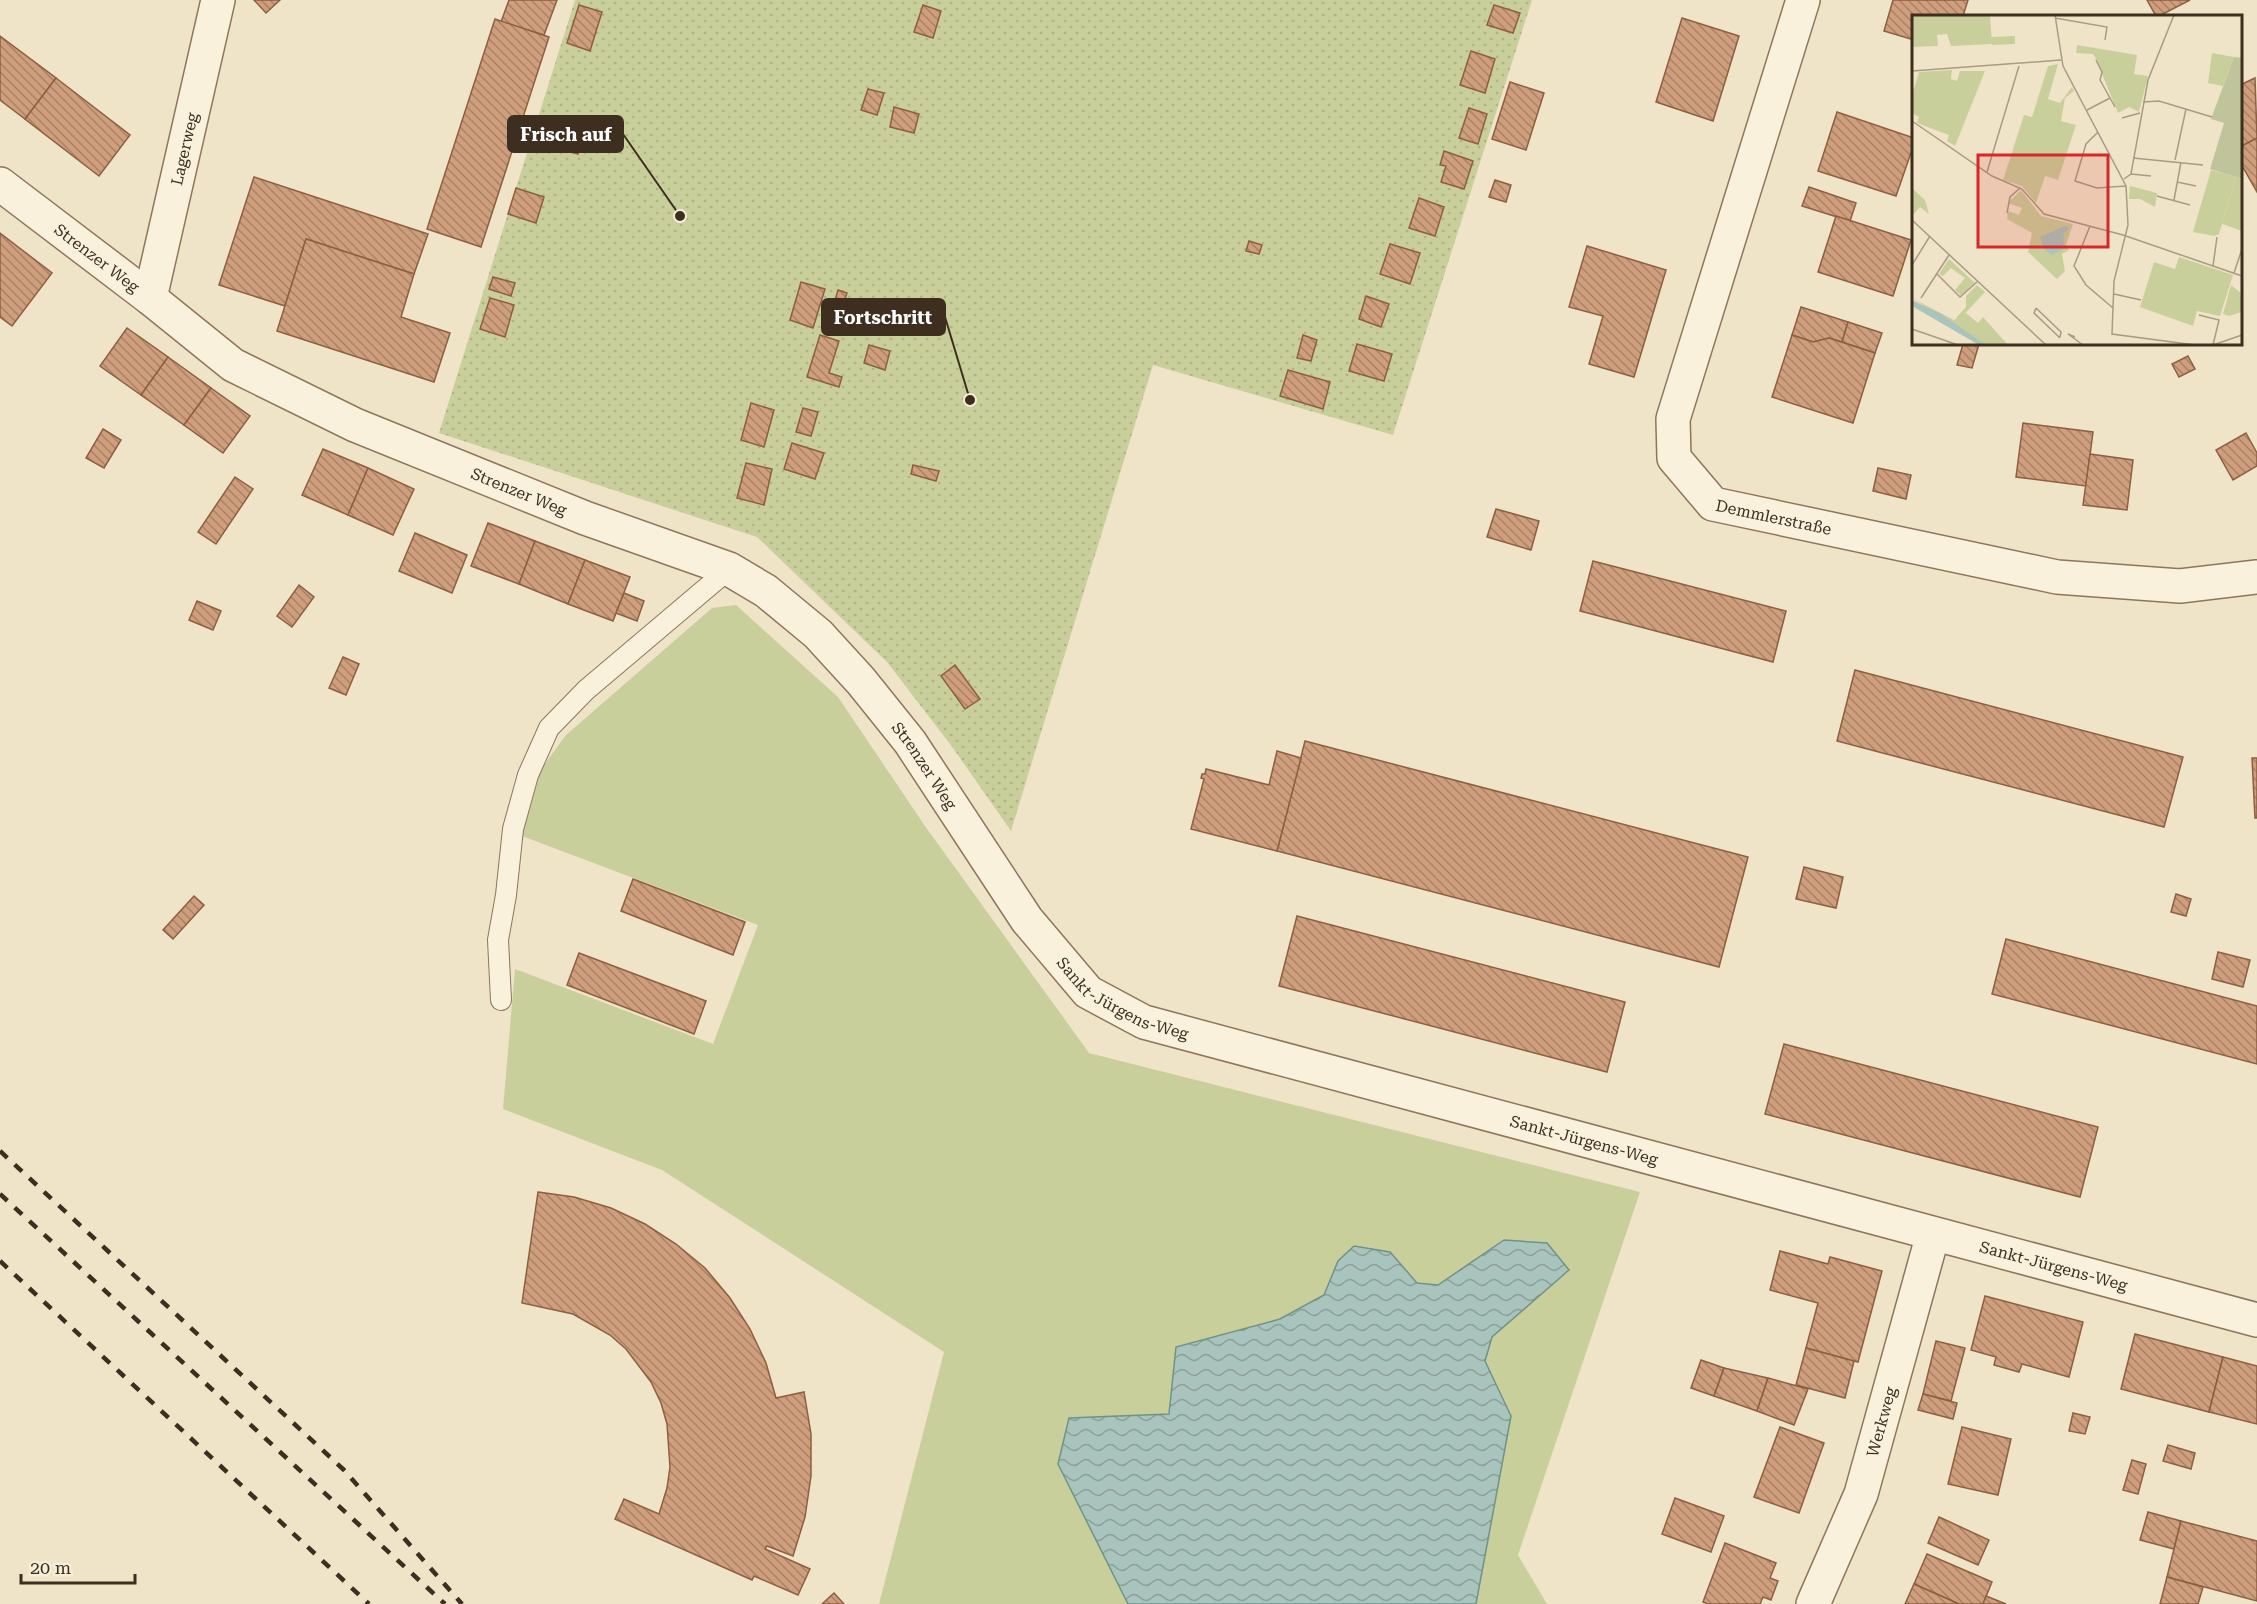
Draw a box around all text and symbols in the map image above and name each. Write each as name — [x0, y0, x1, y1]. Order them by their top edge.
inset map — [1912, 15, 2242, 345]
street label: Lagerweg — [167, 110, 202, 187]
callout: Frisch auf — [508, 116, 623, 152]
text: Frisch auf — [520, 124, 613, 145]
street label: Strenzer Weg — [51, 219, 144, 297]
callout: Fortschritt — [822, 299, 945, 335]
text: Fortschritt — [834, 307, 932, 328]
street label: Strenzer Weg — [468, 463, 571, 520]
street label: Demmlerstraße — [1714, 495, 1834, 538]
street label: Strenzer Weg — [888, 718, 962, 814]
street label: Sankt-Jürgens-Weg — [1053, 953, 1192, 1043]
street label: Sankt-Jürgens-Weg — [1508, 1111, 1661, 1169]
street label: Sankt-Jürgens-Weg — [1978, 1237, 2131, 1295]
street label: Werkweg — [1862, 1384, 1900, 1459]
scale bar — [21, 1547, 135, 1585]
text: 20 m — [30, 1557, 71, 1578]

